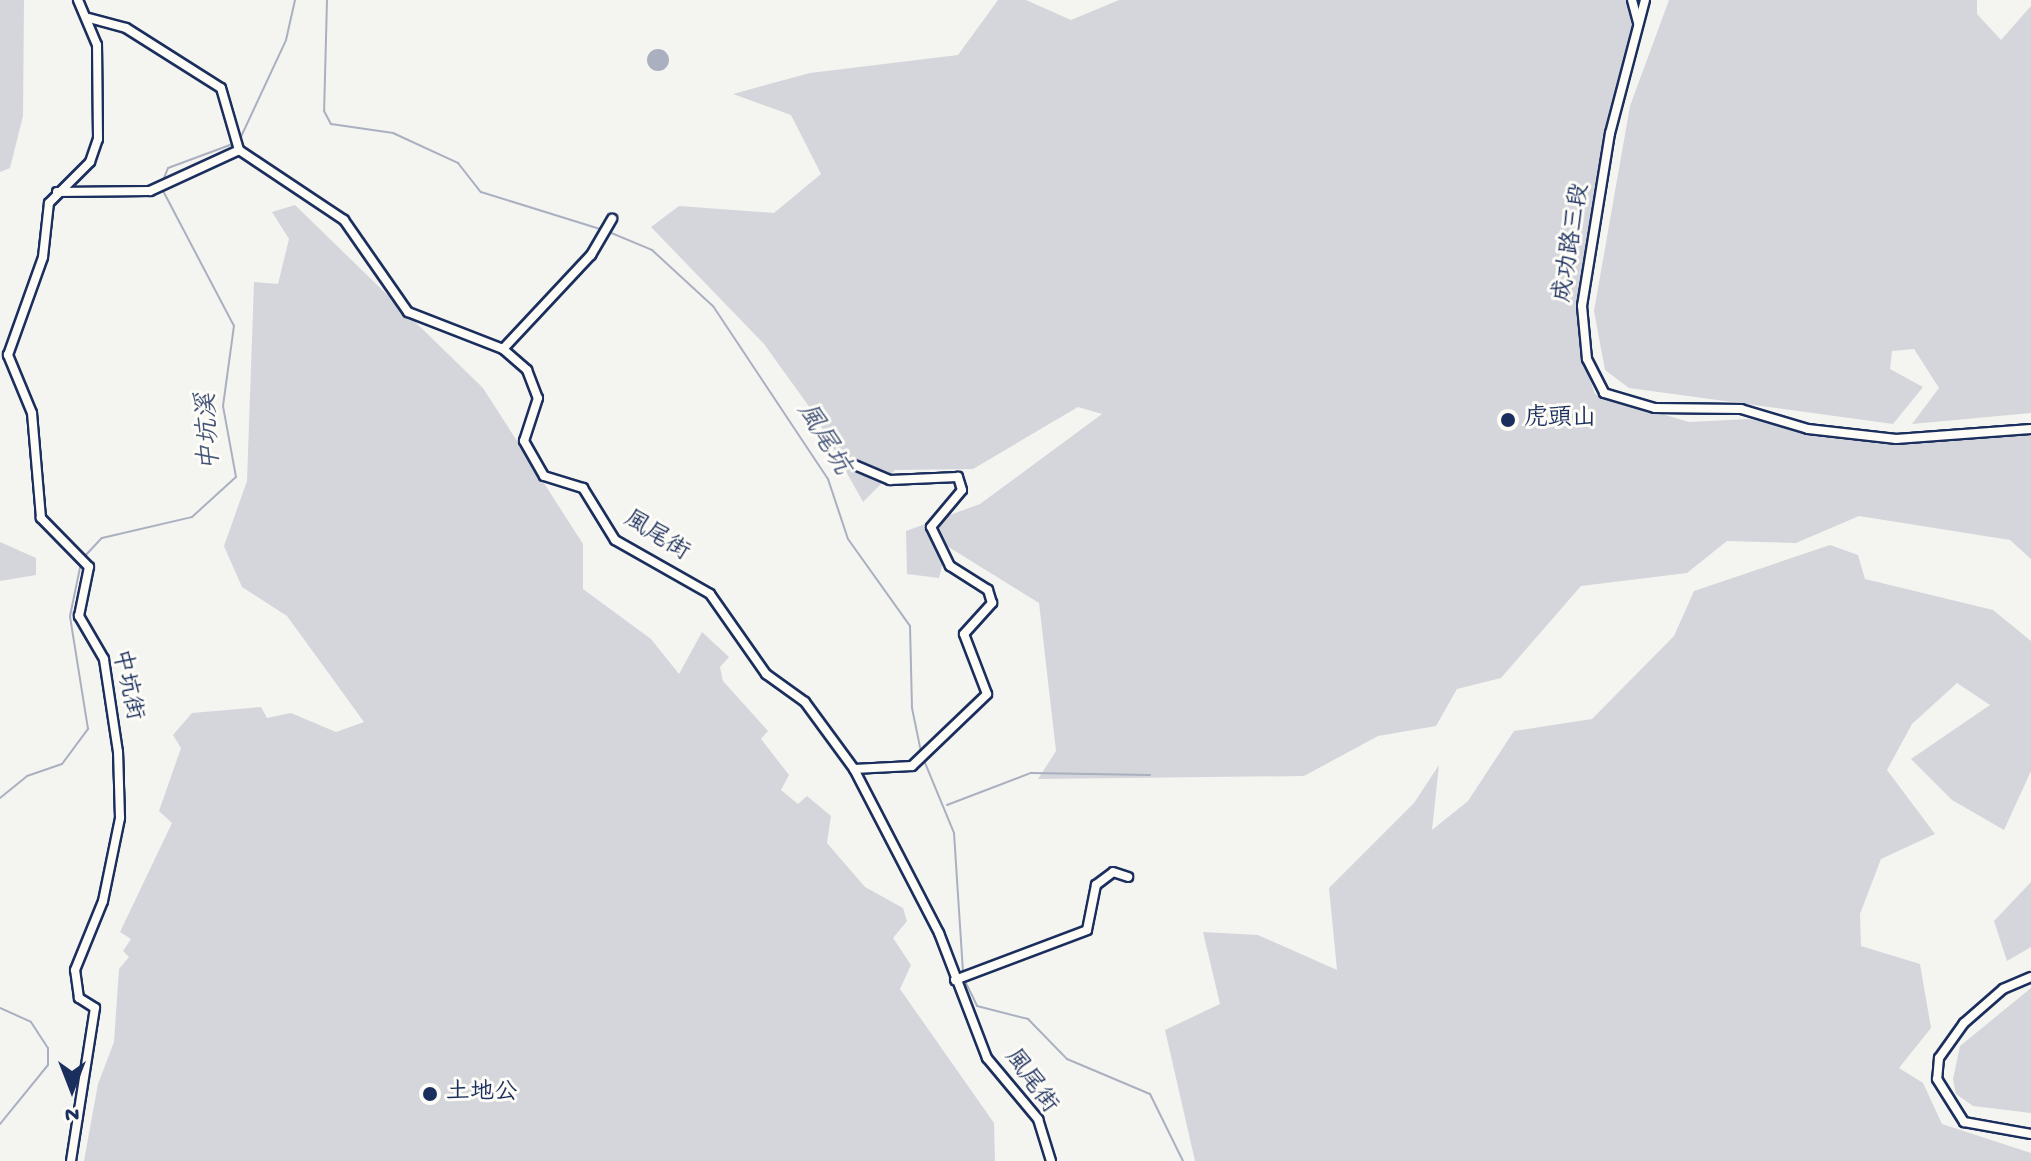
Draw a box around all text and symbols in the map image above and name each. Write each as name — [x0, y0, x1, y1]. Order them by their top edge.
street label: 成功路三段 — [1549, 181, 1597, 305]
water label: 中坑溪 — [193, 392, 229, 472]
water label: 風尾坑 — [789, 399, 855, 481]
place label: 虎頭山 — [1524, 406, 1596, 434]
marker: 虎頭山 — [1499, 411, 1517, 429]
street label: 風尾街 — [618, 506, 694, 568]
street label: 中坑街 — [104, 647, 148, 723]
street label: 風尾街 — [997, 1044, 1063, 1120]
north arrow — [32, 1049, 112, 1129]
place label: 土地公 — [446, 1080, 518, 1108]
marker: 土地公 — [421, 1085, 439, 1103]
text: N — [65, 1100, 79, 1126]

